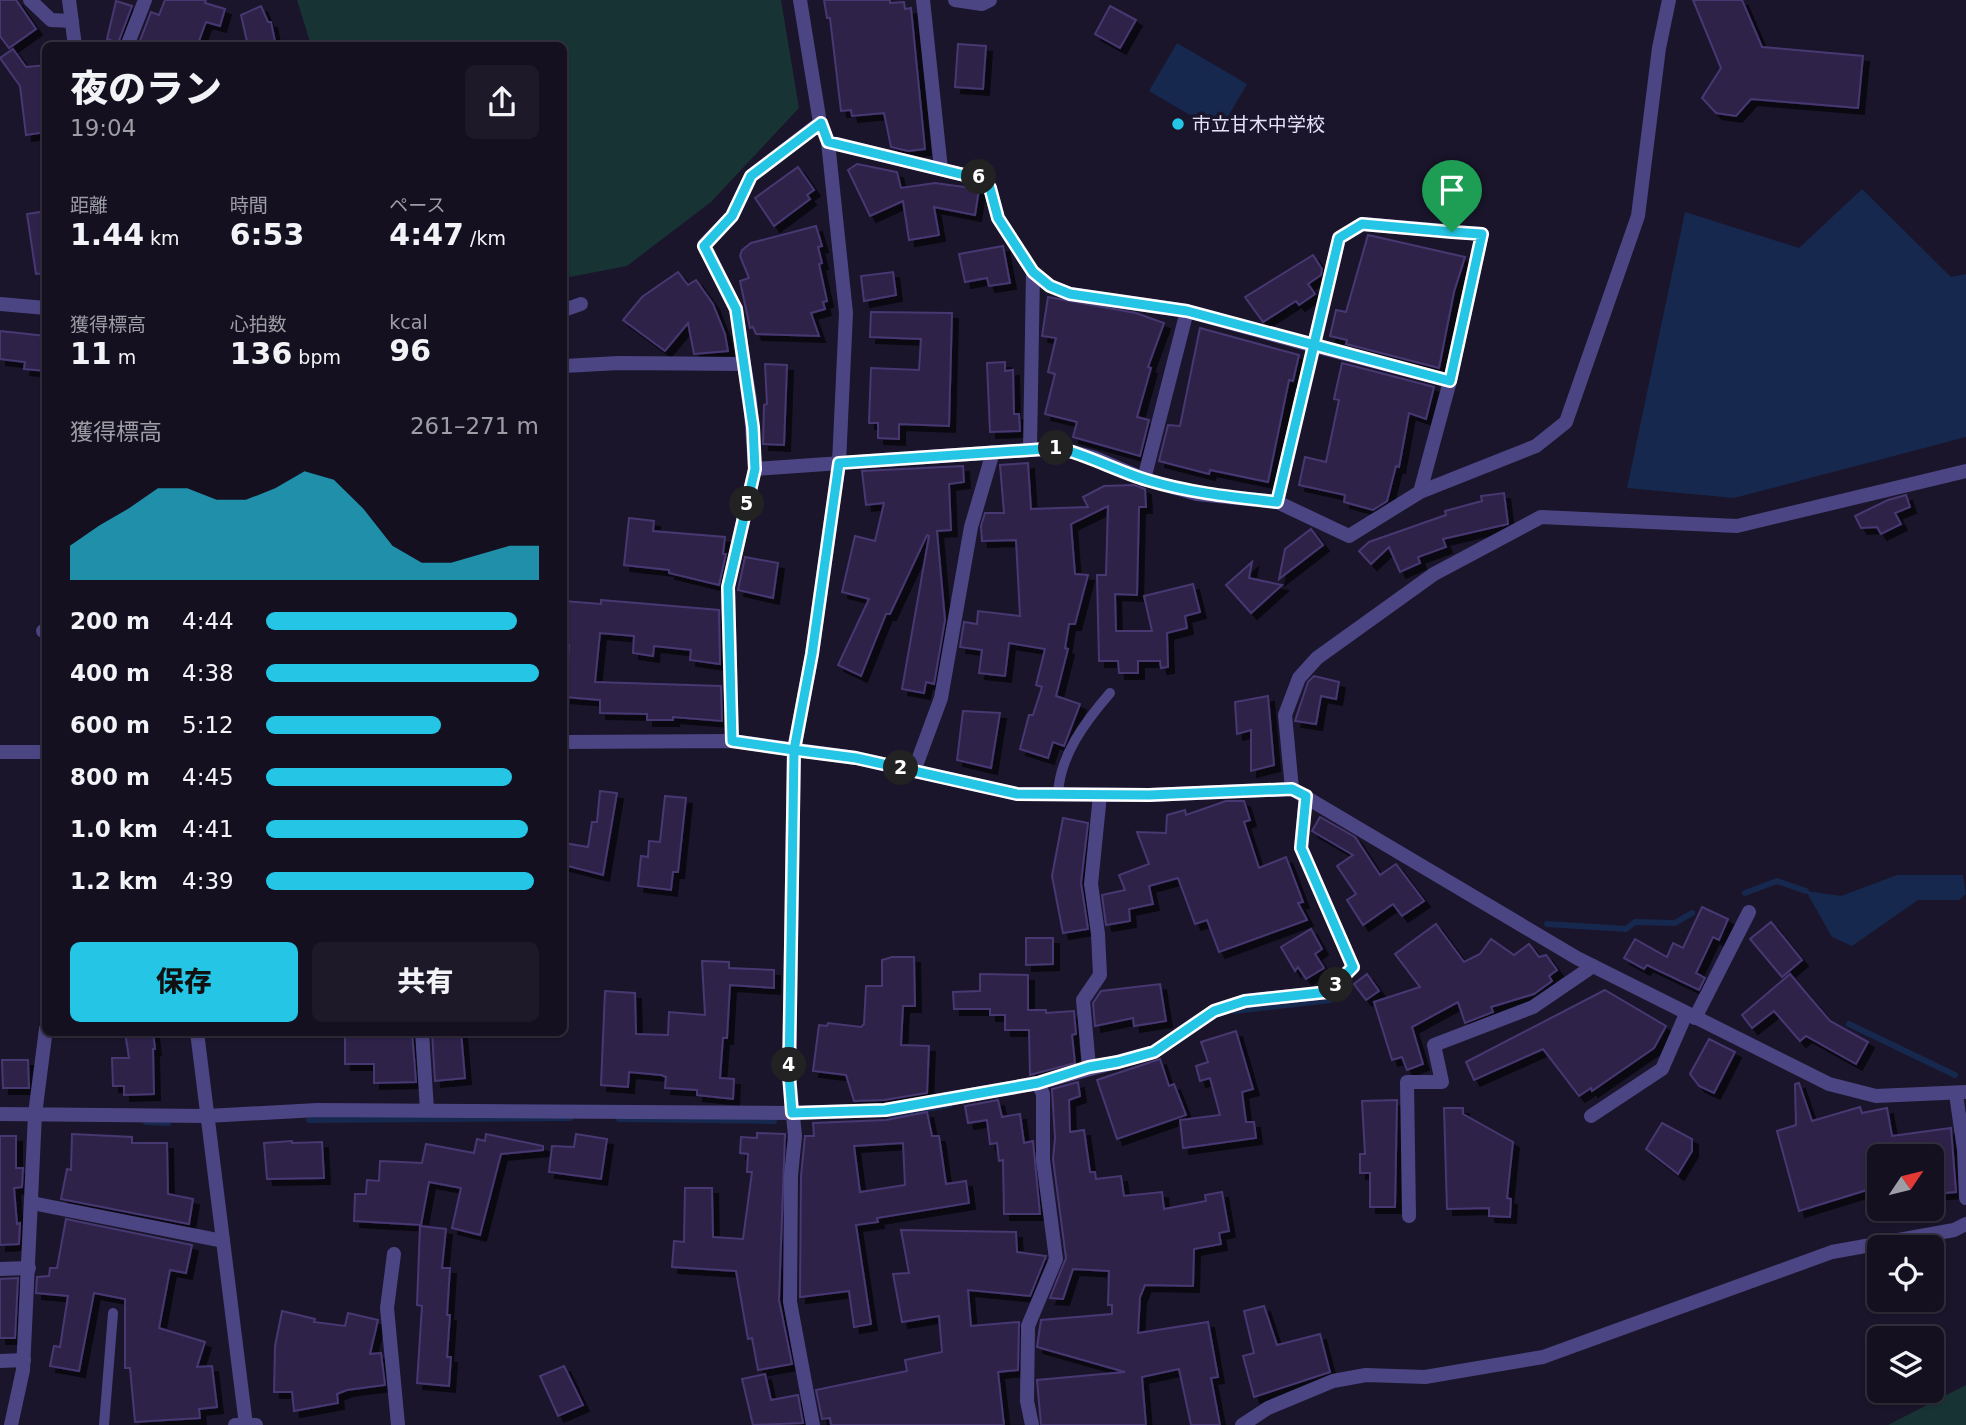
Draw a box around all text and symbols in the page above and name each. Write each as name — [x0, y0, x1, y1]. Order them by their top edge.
button: share — [465, 65, 539, 139]
text: 夜のラン — [70, 67, 222, 111]
place label: 市立甘木中学校 — [1192, 113, 1325, 135]
text: 19:04 — [70, 115, 136, 141]
marker: 市立甘木中学校 — [1170, 116, 1186, 132]
pin: 6 — [962, 160, 996, 194]
pin — [1422, 160, 1482, 232]
text: 6 — [972, 165, 985, 187]
icon: arrive — [1433, 171, 1471, 209]
text: 距離 — [70, 194, 108, 216]
text: 時間 — [230, 194, 268, 216]
text: ペース — [389, 194, 445, 216]
text: 1.44 — [70, 217, 144, 252]
text: 6:53 — [230, 217, 304, 252]
text: 4:47 — [389, 217, 464, 252]
text: km — [144, 227, 180, 249]
text: /km — [464, 227, 506, 249]
text: kcal — [389, 311, 428, 333]
text: 獲得標高 — [70, 313, 146, 335]
text: 心拍数 — [230, 313, 287, 335]
text: 96 — [389, 333, 431, 368]
text: 11 — [70, 336, 112, 371]
text: 136 — [230, 336, 292, 371]
text: m — [112, 346, 136, 368]
text: bpm — [292, 346, 341, 368]
text: 261–271 m — [410, 413, 539, 439]
text: 獲得標高 — [70, 419, 162, 445]
pin: 1 — [1038, 430, 1074, 466]
text: 1 — [1049, 436, 1062, 458]
pin: 5 — [730, 486, 764, 522]
text: 5 — [740, 492, 753, 514]
text: 200 m — [70, 608, 150, 634]
text: 4:44 — [182, 608, 234, 634]
text: 400 m — [70, 660, 150, 686]
text: 4:38 — [182, 660, 234, 686]
text: 600 m — [70, 712, 150, 738]
text: 5:12 — [182, 712, 234, 738]
pin: 2 — [884, 750, 918, 786]
text: 2 — [894, 756, 907, 778]
text: 800 m — [70, 764, 150, 790]
text: 4:45 — [182, 764, 234, 790]
text: 1.0 km — [70, 816, 158, 842]
text: 4:41 — [182, 816, 234, 842]
text: 1.2 km — [70, 868, 158, 894]
text: 4:39 — [182, 868, 234, 894]
button: 保存 — [70, 942, 298, 1022]
button: 共有 — [312, 942, 539, 1022]
pin: 3 — [1318, 968, 1354, 1002]
text: 3 — [1329, 973, 1342, 995]
pin: 4 — [772, 1048, 806, 1082]
text: 4 — [782, 1053, 795, 1075]
north arrow — [1867, 1144, 1944, 1222]
map controls — [1867, 1144, 1944, 1403]
button: locate — [1867, 1235, 1944, 1312]
button: layers — [1867, 1326, 1944, 1403]

